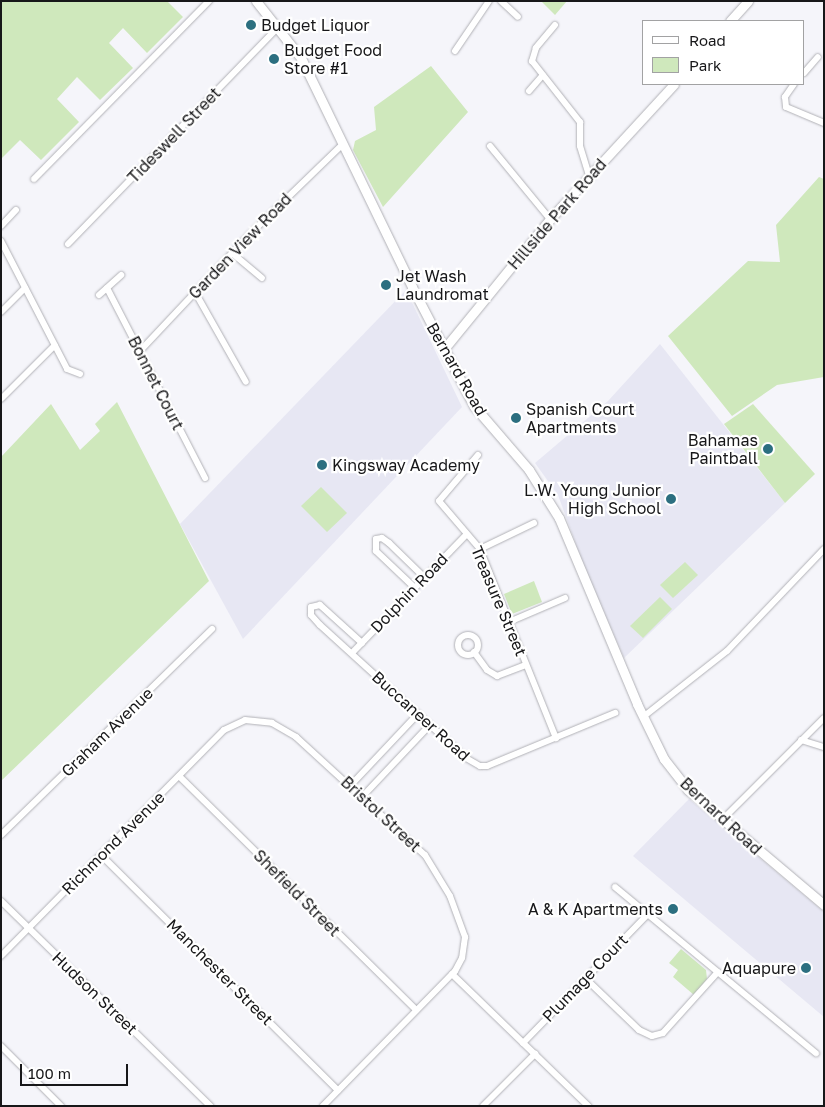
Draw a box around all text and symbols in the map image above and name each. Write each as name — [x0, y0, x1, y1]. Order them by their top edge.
place label: Budget Liquor — [261, 15, 370, 35]
marker: Budget Liquor — [245, 19, 257, 31]
legend — [642, 20, 805, 85]
text: Road — [689, 31, 726, 49]
place label: Budget Food Store #1 — [284, 40, 382, 78]
marker: Budget Food Store #1 — [268, 53, 280, 65]
text: Park — [689, 56, 721, 74]
street label: Tideswell Street — [124, 83, 224, 187]
street label: Hillside Park Road — [504, 155, 610, 273]
street label: Garden View Road — [185, 189, 295, 303]
place label: Jet Wash Laundromat — [396, 266, 489, 304]
marker: Jet Wash Laundromat — [380, 279, 392, 291]
street label: Bernard Road — [423, 319, 491, 419]
street label: Bonnet Court — [124, 333, 188, 433]
place label: Spanish Court Apartments — [526, 399, 635, 437]
marker: Spanish Court Apartments — [510, 412, 522, 424]
place label: Bahamas Paintball — [688, 430, 758, 468]
marker: Bahamas Paintball — [762, 443, 774, 455]
place label: Kingsway Academy — [332, 455, 480, 475]
marker: Kingsway Academy — [316, 459, 328, 471]
place label: L.W. Young Junior High School — [524, 480, 661, 518]
marker: L.W. Young Junior High School — [665, 493, 677, 505]
street label: Treasure Street — [467, 543, 531, 659]
street label: Dolphin Road — [366, 549, 452, 637]
street label: Buccaneer Road — [368, 667, 474, 765]
street label: Graham Avenue — [57, 683, 157, 781]
street label: Bristol Street — [337, 772, 425, 856]
street label: Bernard Road — [676, 773, 766, 859]
street label: Richmond Avenue — [58, 788, 168, 898]
street label: Shefield Street — [250, 846, 344, 940]
place label: A & K Apartments — [528, 899, 663, 919]
marker: A & K Apartments — [667, 903, 679, 915]
street label: Manchester Street — [163, 915, 277, 1029]
street label: Plumage Court — [538, 930, 632, 1026]
street label: Hudson Street — [48, 948, 142, 1038]
place label: Aquapure — [722, 958, 796, 978]
marker: Aquapure — [800, 962, 812, 974]
scale bar — [22, 1054, 130, 1086]
text: 100 m — [28, 1064, 71, 1082]

